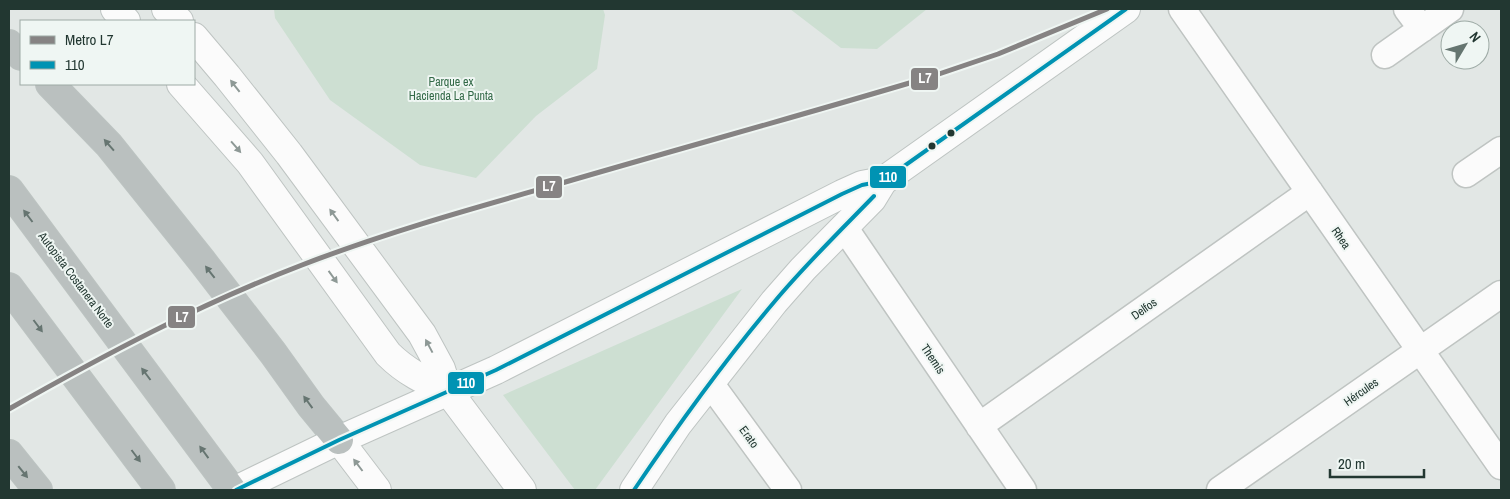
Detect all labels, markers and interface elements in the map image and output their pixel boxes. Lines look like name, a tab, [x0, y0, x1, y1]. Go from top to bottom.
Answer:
legend	[20, 20, 195, 85]
north arrow	[1440, 20, 1490, 70]
text: N	[1466, 28, 1485, 46]
text: Metro L7	[65, 29, 114, 50]
text: 110	[65, 54, 85, 75]
line badge: L7	[910, 67, 939, 91]
text: L7	[918, 69, 932, 87]
park label: Parque ex Hacienda La Punta	[409, 74, 494, 104]
one-way arrow	[230, 79, 241, 92]
unlabelled marker	[946, 128, 956, 138]
one-way arrow	[103, 139, 114, 152]
one-way arrow	[231, 140, 242, 153]
unlabelled marker	[927, 141, 937, 151]
line badge: 110	[869, 165, 907, 189]
text: 110	[879, 168, 897, 186]
line badge: L7	[535, 175, 563, 199]
text: L7	[542, 177, 556, 195]
one-way arrow	[329, 208, 339, 222]
one-way arrow	[23, 210, 34, 223]
street label: Rhea	[1328, 224, 1355, 253]
street label: Autopista Costanera Norte	[34, 228, 117, 331]
one-way arrow	[205, 266, 216, 279]
one-way arrow	[328, 270, 338, 284]
street label: Delfos	[1128, 294, 1160, 324]
line badge: L7	[167, 305, 196, 329]
text: L7	[175, 308, 189, 326]
one-way arrow	[33, 319, 43, 333]
one-way arrow	[425, 339, 433, 354]
street label: Themis	[917, 341, 949, 377]
one-way arrow	[141, 368, 152, 381]
line badge: 110	[447, 371, 485, 395]
text: 110	[457, 374, 475, 392]
street label: Hércules	[1341, 374, 1382, 410]
one-way arrow	[303, 395, 313, 409]
street label: Erato	[736, 423, 762, 451]
one-way arrow	[199, 445, 209, 459]
scale bar	[1330, 446, 1424, 478]
one-way arrow	[131, 449, 141, 463]
text: 20 m	[1338, 453, 1365, 474]
one-way arrow	[353, 458, 363, 472]
one-way arrow	[18, 465, 29, 478]

